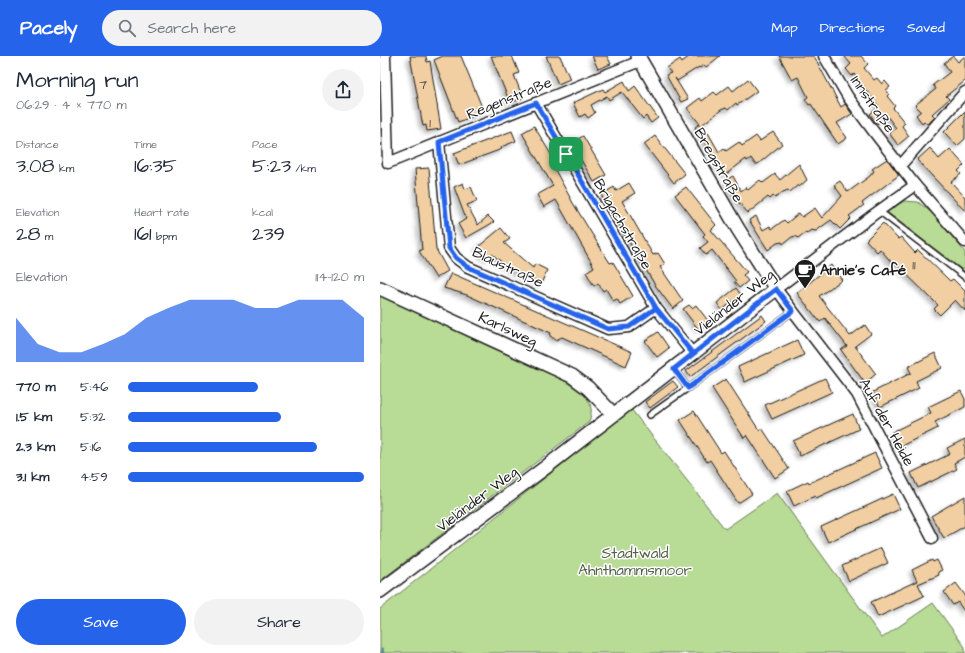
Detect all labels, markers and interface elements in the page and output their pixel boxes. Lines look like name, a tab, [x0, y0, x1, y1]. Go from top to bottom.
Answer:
search box	[102, 10, 382, 46]
text: Pacely	[20, 15, 78, 42]
icon: search	[116, 17, 138, 39]
text: Search here	[148, 18, 236, 39]
text: Map	[771, 18, 798, 38]
text: Directions	[820, 18, 885, 38]
text: Saved	[907, 18, 945, 38]
text: Morning run	[16, 65, 139, 96]
button: share	[322, 69, 364, 111]
street label: Innstraße	[845, 71, 900, 137]
street label: Regenstraße	[463, 72, 555, 126]
house number: 7	[419, 76, 427, 94]
text: 06:29 · 4 × 770 m	[16, 96, 127, 114]
house number: 1	[429, 114, 431, 132]
street label: Bregstraße	[688, 124, 748, 207]
text: Distance	[16, 137, 59, 152]
text: Time	[134, 137, 157, 152]
text: Pace	[252, 137, 278, 152]
pin	[549, 137, 583, 171]
icon: arrive	[555, 143, 577, 165]
text: 3.08	[16, 152, 55, 180]
text: 16:35	[134, 152, 177, 180]
text: 5:23	[252, 152, 291, 180]
text: km	[55, 161, 74, 176]
text: /km	[291, 161, 316, 176]
street label: Brigachstraße	[587, 175, 657, 274]
text: Elevation	[16, 205, 59, 220]
text: Heart rate	[134, 205, 189, 220]
text: kcal	[252, 205, 273, 220]
text: 28	[16, 220, 40, 248]
text: 161	[134, 220, 152, 248]
text: 239	[252, 220, 285, 248]
text: m	[40, 229, 53, 244]
text: bpm	[152, 229, 177, 244]
street label: Blaustraße	[469, 242, 547, 293]
house number: 11	[912, 256, 916, 274]
cafe icon: Annie's Café	[792, 257, 818, 290]
place label: Annie's Café	[820, 260, 906, 281]
street label: Vieländer Weg	[689, 264, 780, 341]
text: Elevation	[16, 268, 67, 286]
text: 114–120 m	[315, 268, 364, 286]
street label: Karlsweg	[474, 307, 541, 353]
street label: Auf der Heide	[854, 375, 919, 470]
text: 770 m	[16, 378, 56, 396]
text: 5:46	[80, 378, 108, 396]
text: 1.5 km	[16, 408, 52, 426]
text: 5:32	[80, 408, 105, 426]
text: 2.3 km	[16, 438, 55, 456]
text: 5:16	[80, 438, 101, 456]
street label: Vieländer Weg	[432, 462, 523, 538]
text: 3.1 km	[16, 468, 49, 486]
text: 4:59	[80, 468, 108, 486]
park label: Stadtwald Ahnthammsmoor	[578, 543, 692, 581]
button: Save	[16, 599, 186, 645]
button: Share	[194, 599, 364, 645]

